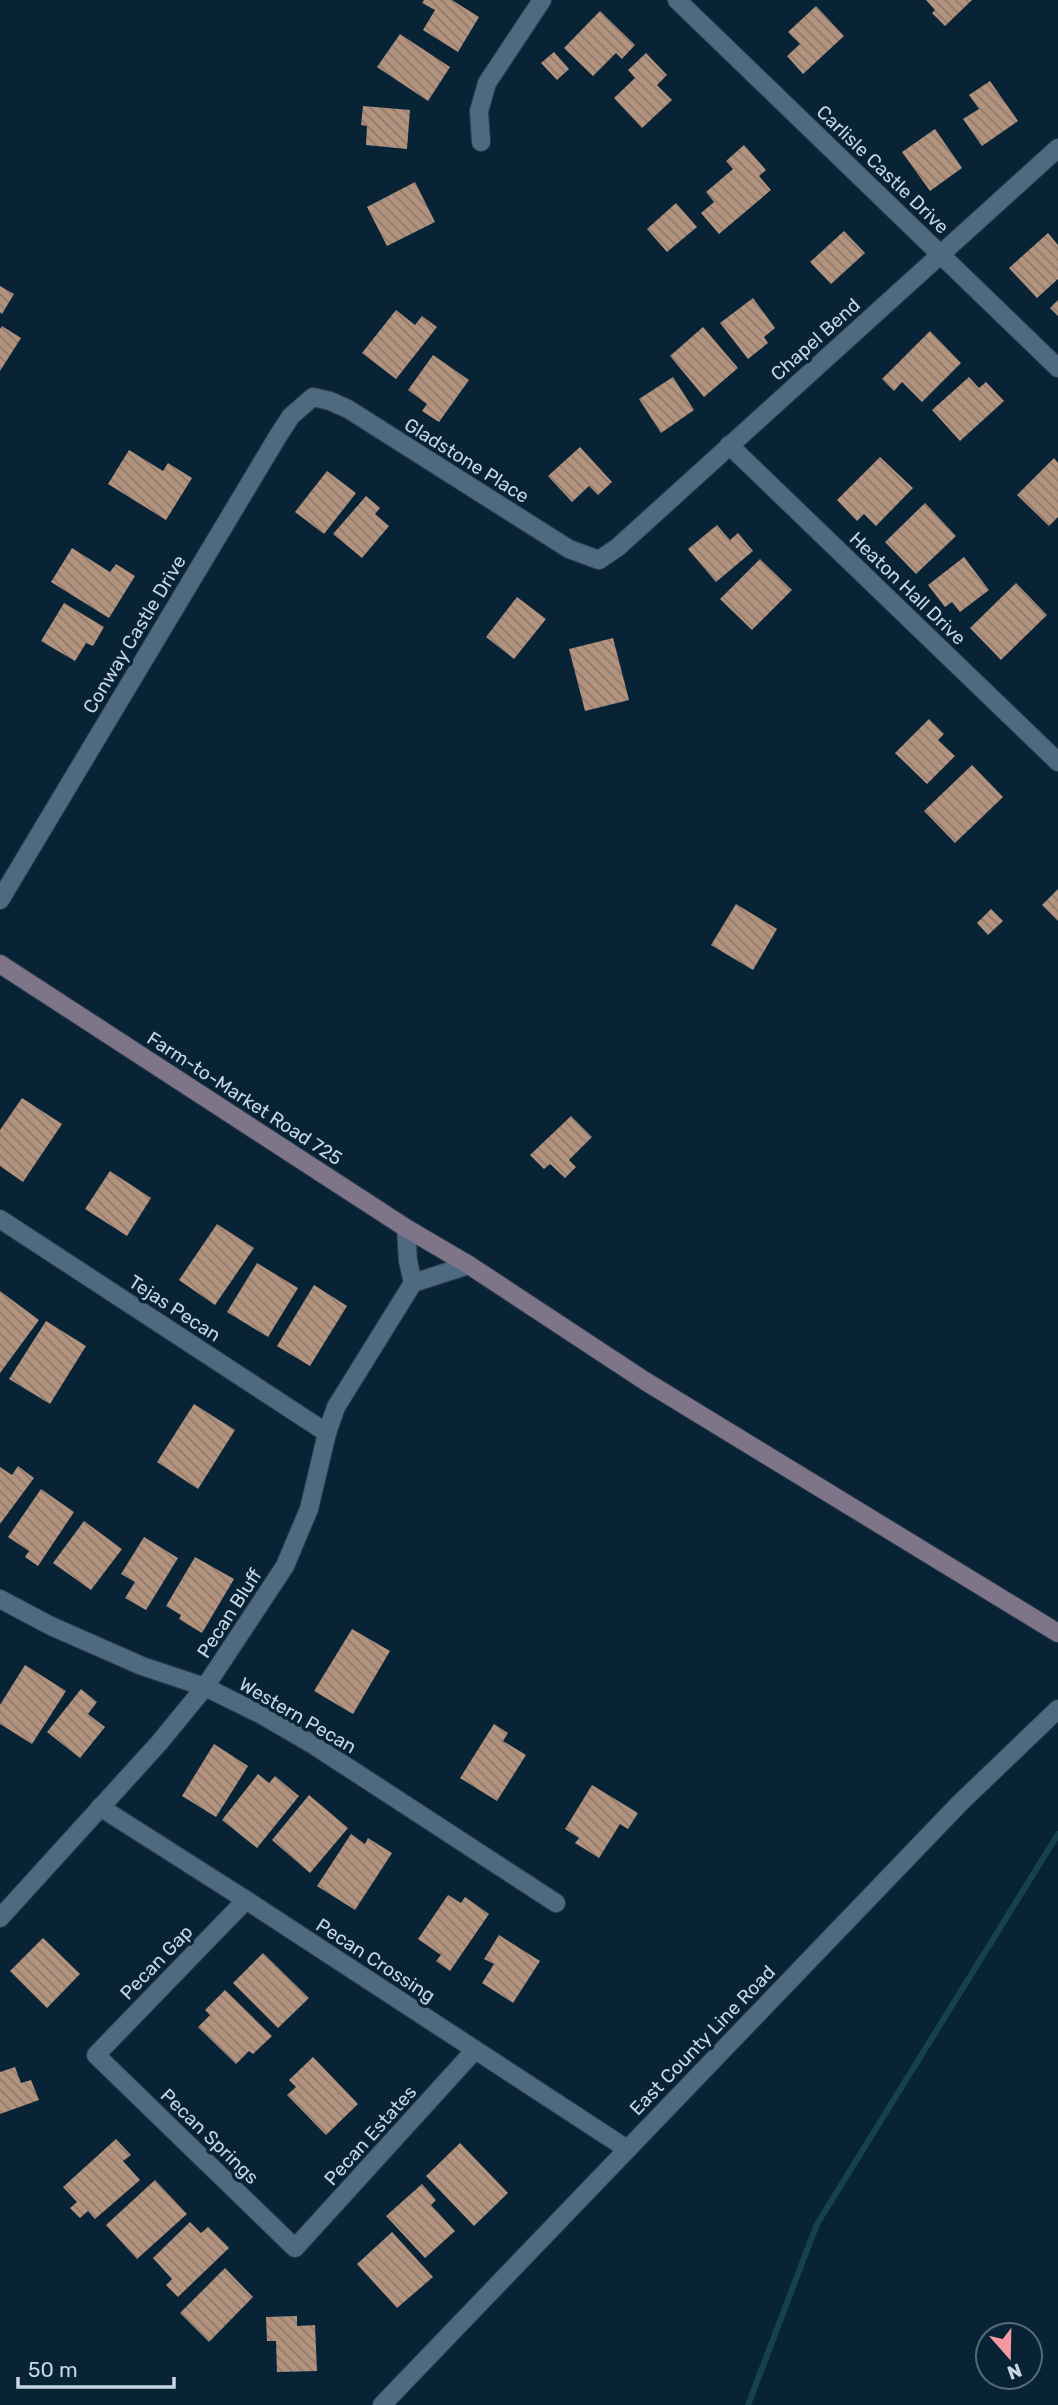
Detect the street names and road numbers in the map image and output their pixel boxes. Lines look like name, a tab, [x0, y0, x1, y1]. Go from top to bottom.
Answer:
street label: Carlisle Castle Drive	[812, 100, 954, 238]
street label: Chapel Bend	[766, 293, 865, 385]
street label: Gladstone Place	[400, 413, 533, 508]
street label: Heaton Hall Drive	[845, 527, 971, 650]
street label: Conway Castle Drive	[78, 551, 191, 718]
street label: Farm-to-Market Road 725	[143, 1027, 347, 1170]
street label: Tejas Pecan	[125, 1270, 225, 1347]
street label: Pecan Bluff	[192, 1564, 267, 1662]
street label: Western Pecan	[235, 1673, 361, 1758]
street label: Pecan Crossing	[312, 1913, 440, 2007]
street label: Pecan Gap	[115, 1920, 197, 2004]
street label: East County Line Road	[625, 1961, 780, 2120]
street label: Pecan Estates	[319, 2081, 421, 2190]
street label: Pecan Springs	[156, 2084, 263, 2189]

